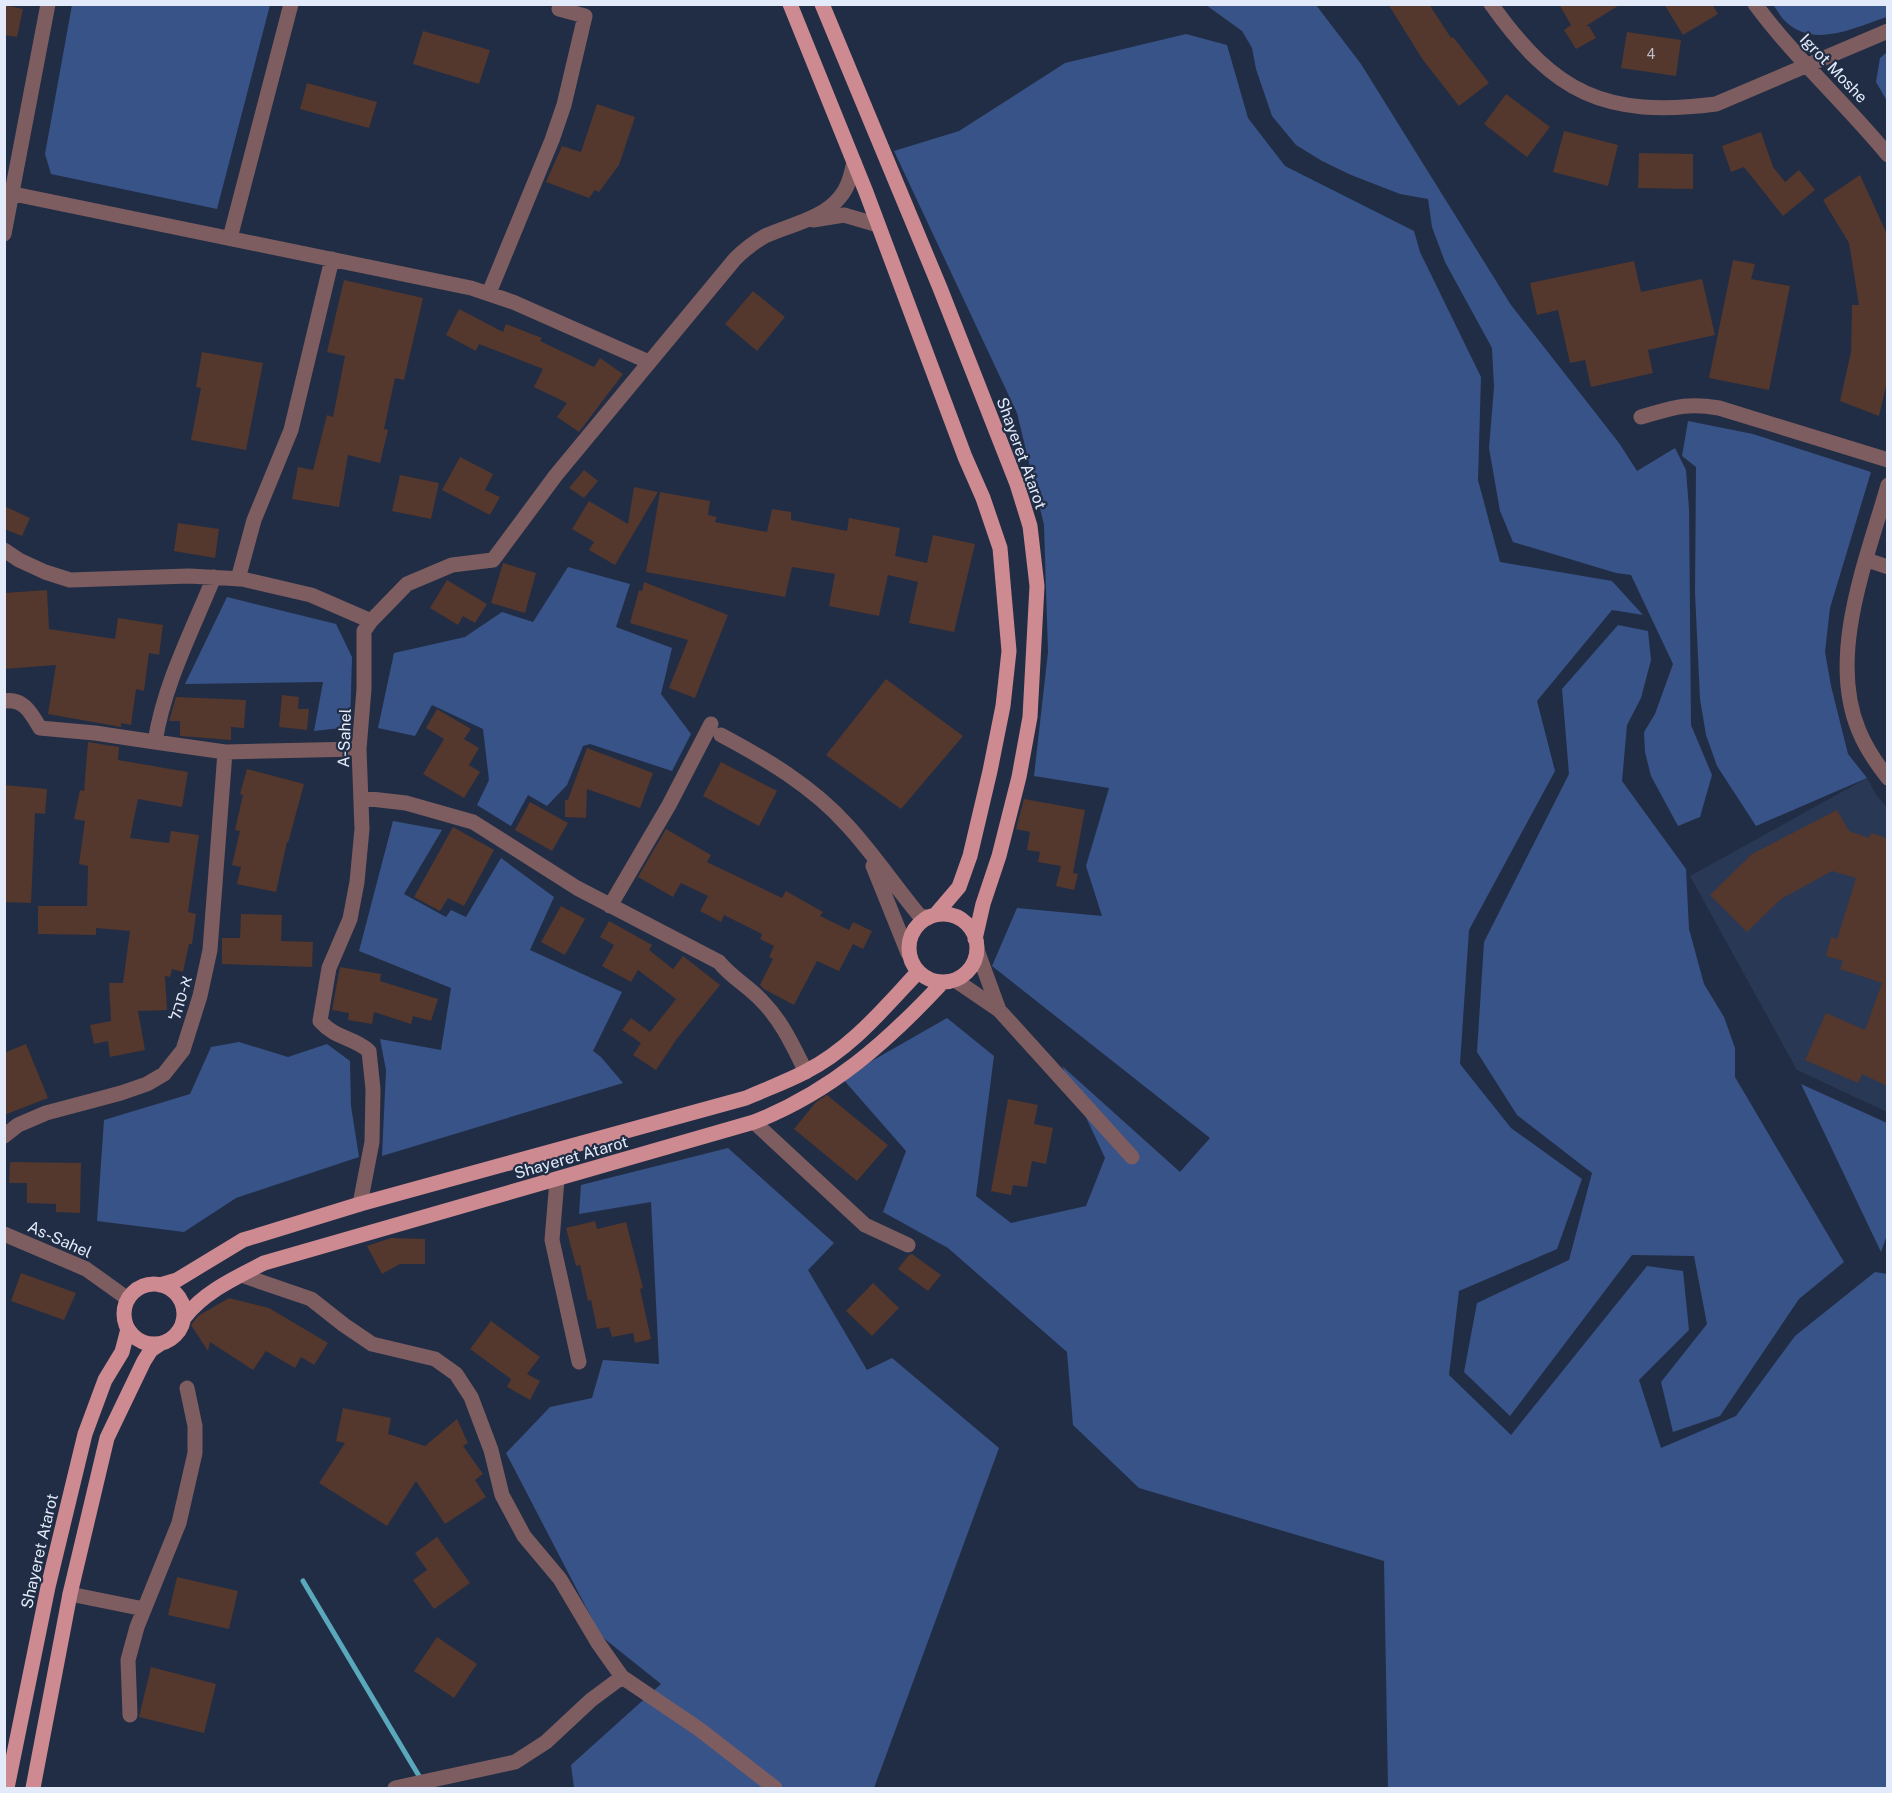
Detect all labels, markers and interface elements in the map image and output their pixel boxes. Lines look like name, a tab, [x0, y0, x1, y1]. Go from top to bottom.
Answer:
street label: Igrot Moshe	[1796, 30, 1871, 107]
house number: 4	[1647, 46, 1656, 62]
street label: Shayeret Atarot	[993, 395, 1051, 512]
street label: A-Sahel	[334, 708, 355, 768]
street label: א-סהל	[165, 974, 196, 1022]
street label: Shayeret Atarot	[512, 1132, 630, 1183]
street label: As-Sahel	[25, 1217, 95, 1262]
street label: Shayeret Atarot	[17, 1492, 62, 1610]

